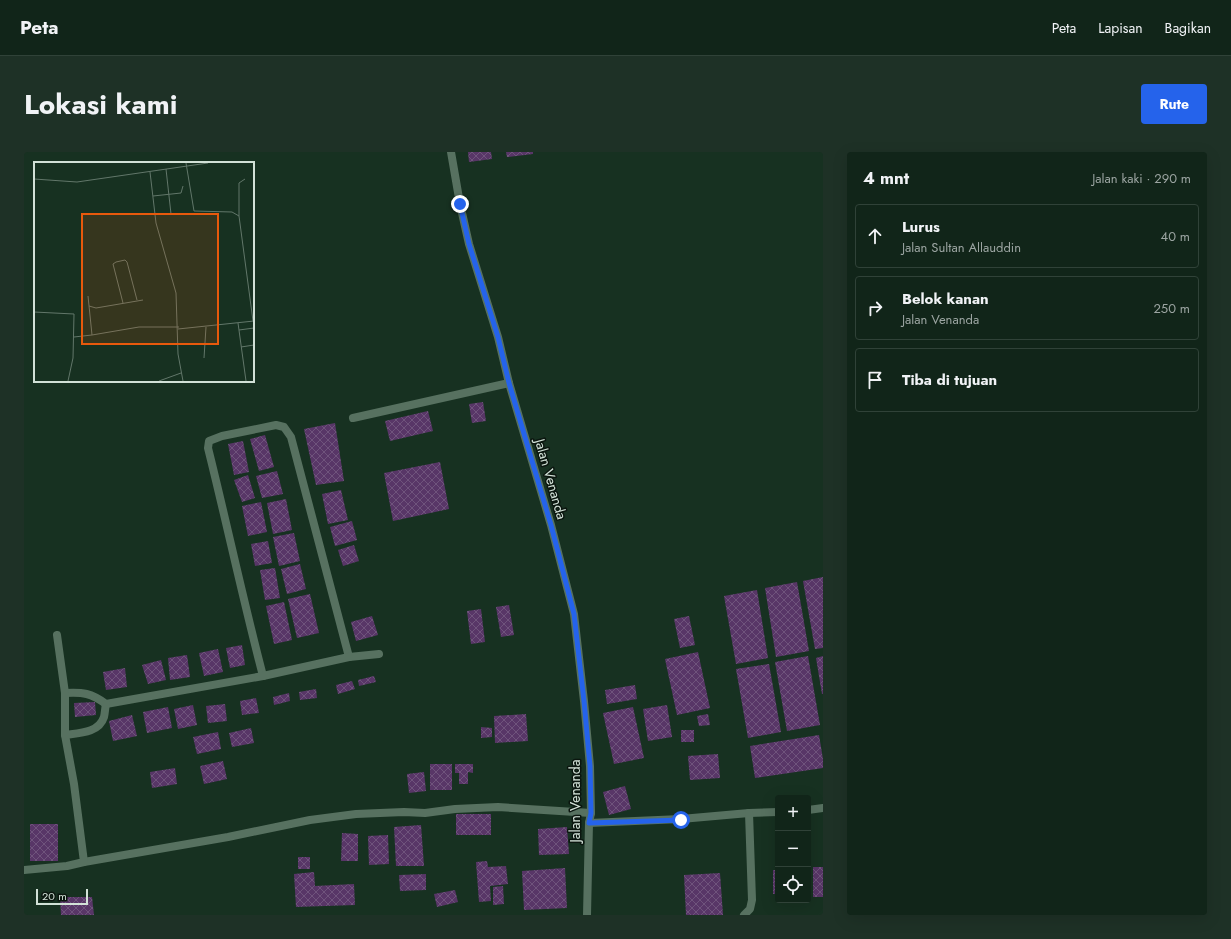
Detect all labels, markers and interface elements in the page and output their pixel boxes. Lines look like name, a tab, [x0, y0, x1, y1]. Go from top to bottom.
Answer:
text: Peta	[20, 14, 58, 41]
text: Peta	[1052, 18, 1076, 38]
text: Lapisan	[1098, 18, 1143, 38]
text: Bagikan	[1165, 18, 1211, 38]
text: Lokasi kami	[24, 84, 177, 125]
button: Rute	[1141, 84, 1207, 124]
inset map	[34, 162, 254, 382]
text: 4 mnt	[863, 166, 909, 190]
text: Jalan kaki · 290 m	[1092, 169, 1191, 188]
route end	[451, 195, 469, 213]
text: Lurus	[902, 216, 940, 238]
icon: ahead	[864, 225, 886, 247]
text: 40 m	[1161, 227, 1190, 246]
text: Jalan Sultan Allauddin	[902, 238, 1021, 257]
text: Belok kanan	[902, 288, 989, 310]
icon: right	[864, 297, 886, 319]
text: 250 m	[1153, 299, 1190, 318]
text: Jalan Venanda	[902, 310, 979, 329]
icon: arrive	[864, 369, 886, 391]
text: Tiba di tujuan	[902, 369, 997, 391]
street label: Jalan Venanda	[529, 434, 572, 522]
street label: Jalan Venanda	[565, 759, 585, 845]
map controls	[775, 795, 811, 903]
button: +	[775, 795, 811, 831]
route start	[672, 811, 690, 829]
button: −	[775, 831, 811, 867]
button: locate	[775, 867, 811, 903]
scale bar	[36, 887, 88, 906]
text: 20 m	[42, 888, 67, 904]

